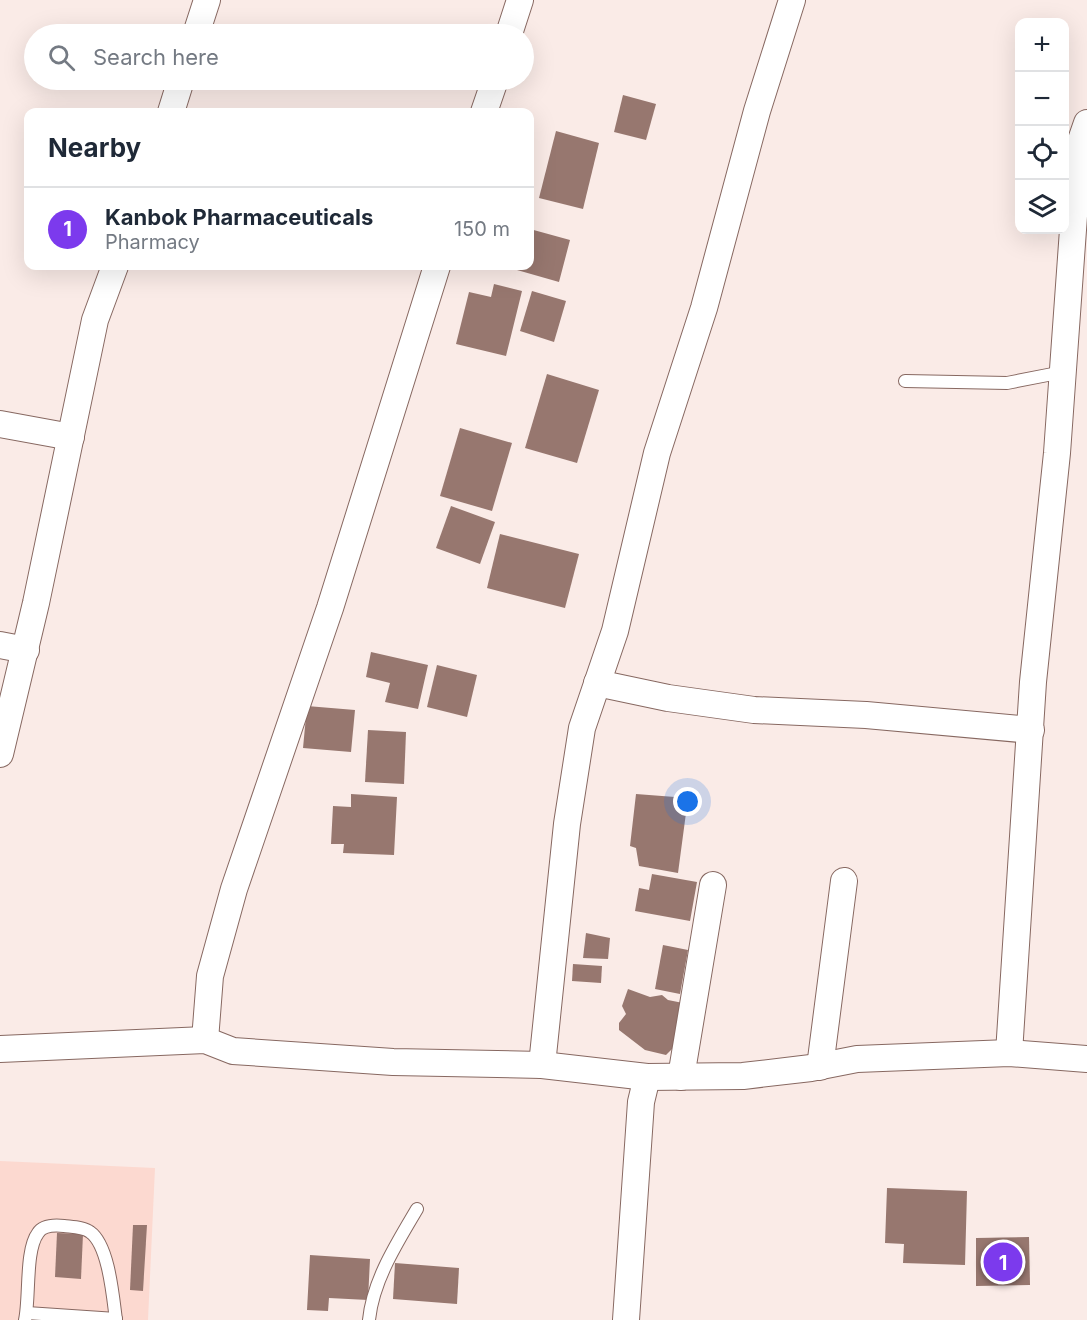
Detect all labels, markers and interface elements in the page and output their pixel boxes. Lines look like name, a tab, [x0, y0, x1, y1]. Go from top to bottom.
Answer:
map controls	[1015, 18, 1069, 234]
button: +	[1015, 18, 1069, 72]
search box	[24, 24, 534, 90]
icon: search	[45, 41, 78, 74]
text: Search here	[93, 44, 219, 70]
button: −	[1015, 72, 1069, 126]
button: locate	[1015, 126, 1069, 180]
text: Nearby	[48, 132, 141, 163]
button: layers	[1015, 180, 1069, 234]
text: Kanbok Pharmaceuticals	[105, 204, 373, 230]
text: 1	[63, 217, 72, 241]
text: 150 m	[454, 217, 510, 241]
text: Pharmacy	[105, 230, 200, 254]
your location	[673, 787, 702, 816]
pin: 1	[984, 1240, 1022, 1284]

